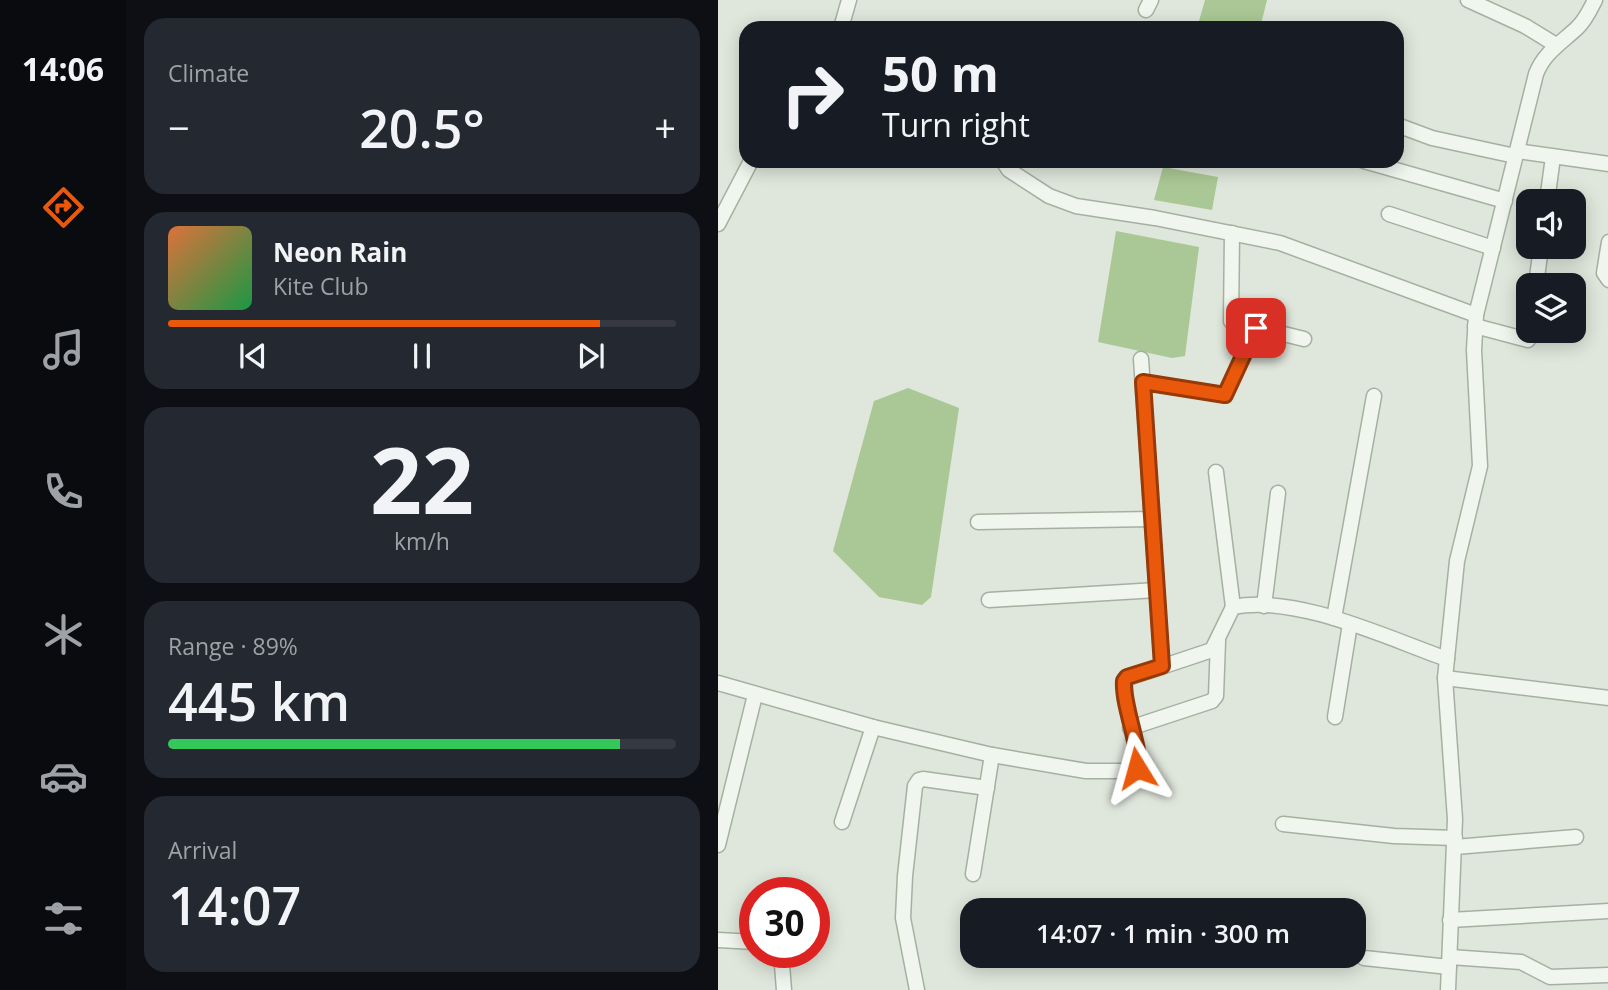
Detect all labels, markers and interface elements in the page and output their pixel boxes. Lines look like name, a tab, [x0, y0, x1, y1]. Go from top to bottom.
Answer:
text: 50 m	[882, 40, 999, 106]
text: 14:06	[22, 47, 104, 90]
icon: right	[767, 49, 858, 140]
text: Climate	[168, 57, 249, 89]
text: 20.5°	[359, 92, 485, 163]
text: −	[168, 101, 190, 153]
text: +	[654, 101, 676, 153]
text: Turn right	[882, 103, 1030, 146]
icon: directions	[39, 183, 88, 232]
map controls	[1516, 189, 1586, 343]
button: sound	[1516, 189, 1586, 259]
text: Neon Rain	[273, 234, 407, 270]
text: Kite Club	[273, 270, 368, 302]
button: layers	[1516, 273, 1586, 343]
pin	[1226, 298, 1286, 358]
icon: arrive	[1237, 309, 1275, 347]
icon: music	[39, 325, 88, 374]
icon: previous	[234, 337, 272, 375]
icon: pause	[403, 337, 441, 375]
icon: next	[572, 337, 610, 375]
text: 22	[370, 417, 474, 541]
icon: phone	[39, 467, 88, 516]
text: km/h	[394, 525, 450, 557]
icon: climate	[39, 610, 88, 659]
text: Range · 89%	[168, 630, 298, 662]
text: 445 km	[168, 665, 350, 736]
position arrow	[1100, 731, 1174, 805]
icon: car	[39, 752, 88, 801]
text: Arrival	[168, 834, 237, 866]
text: 14:07	[168, 869, 301, 940]
speed limit sign: 30	[739, 877, 830, 968]
icon: filters	[39, 894, 88, 943]
text: 14:07 · 1 min · 300 m	[1036, 915, 1290, 951]

